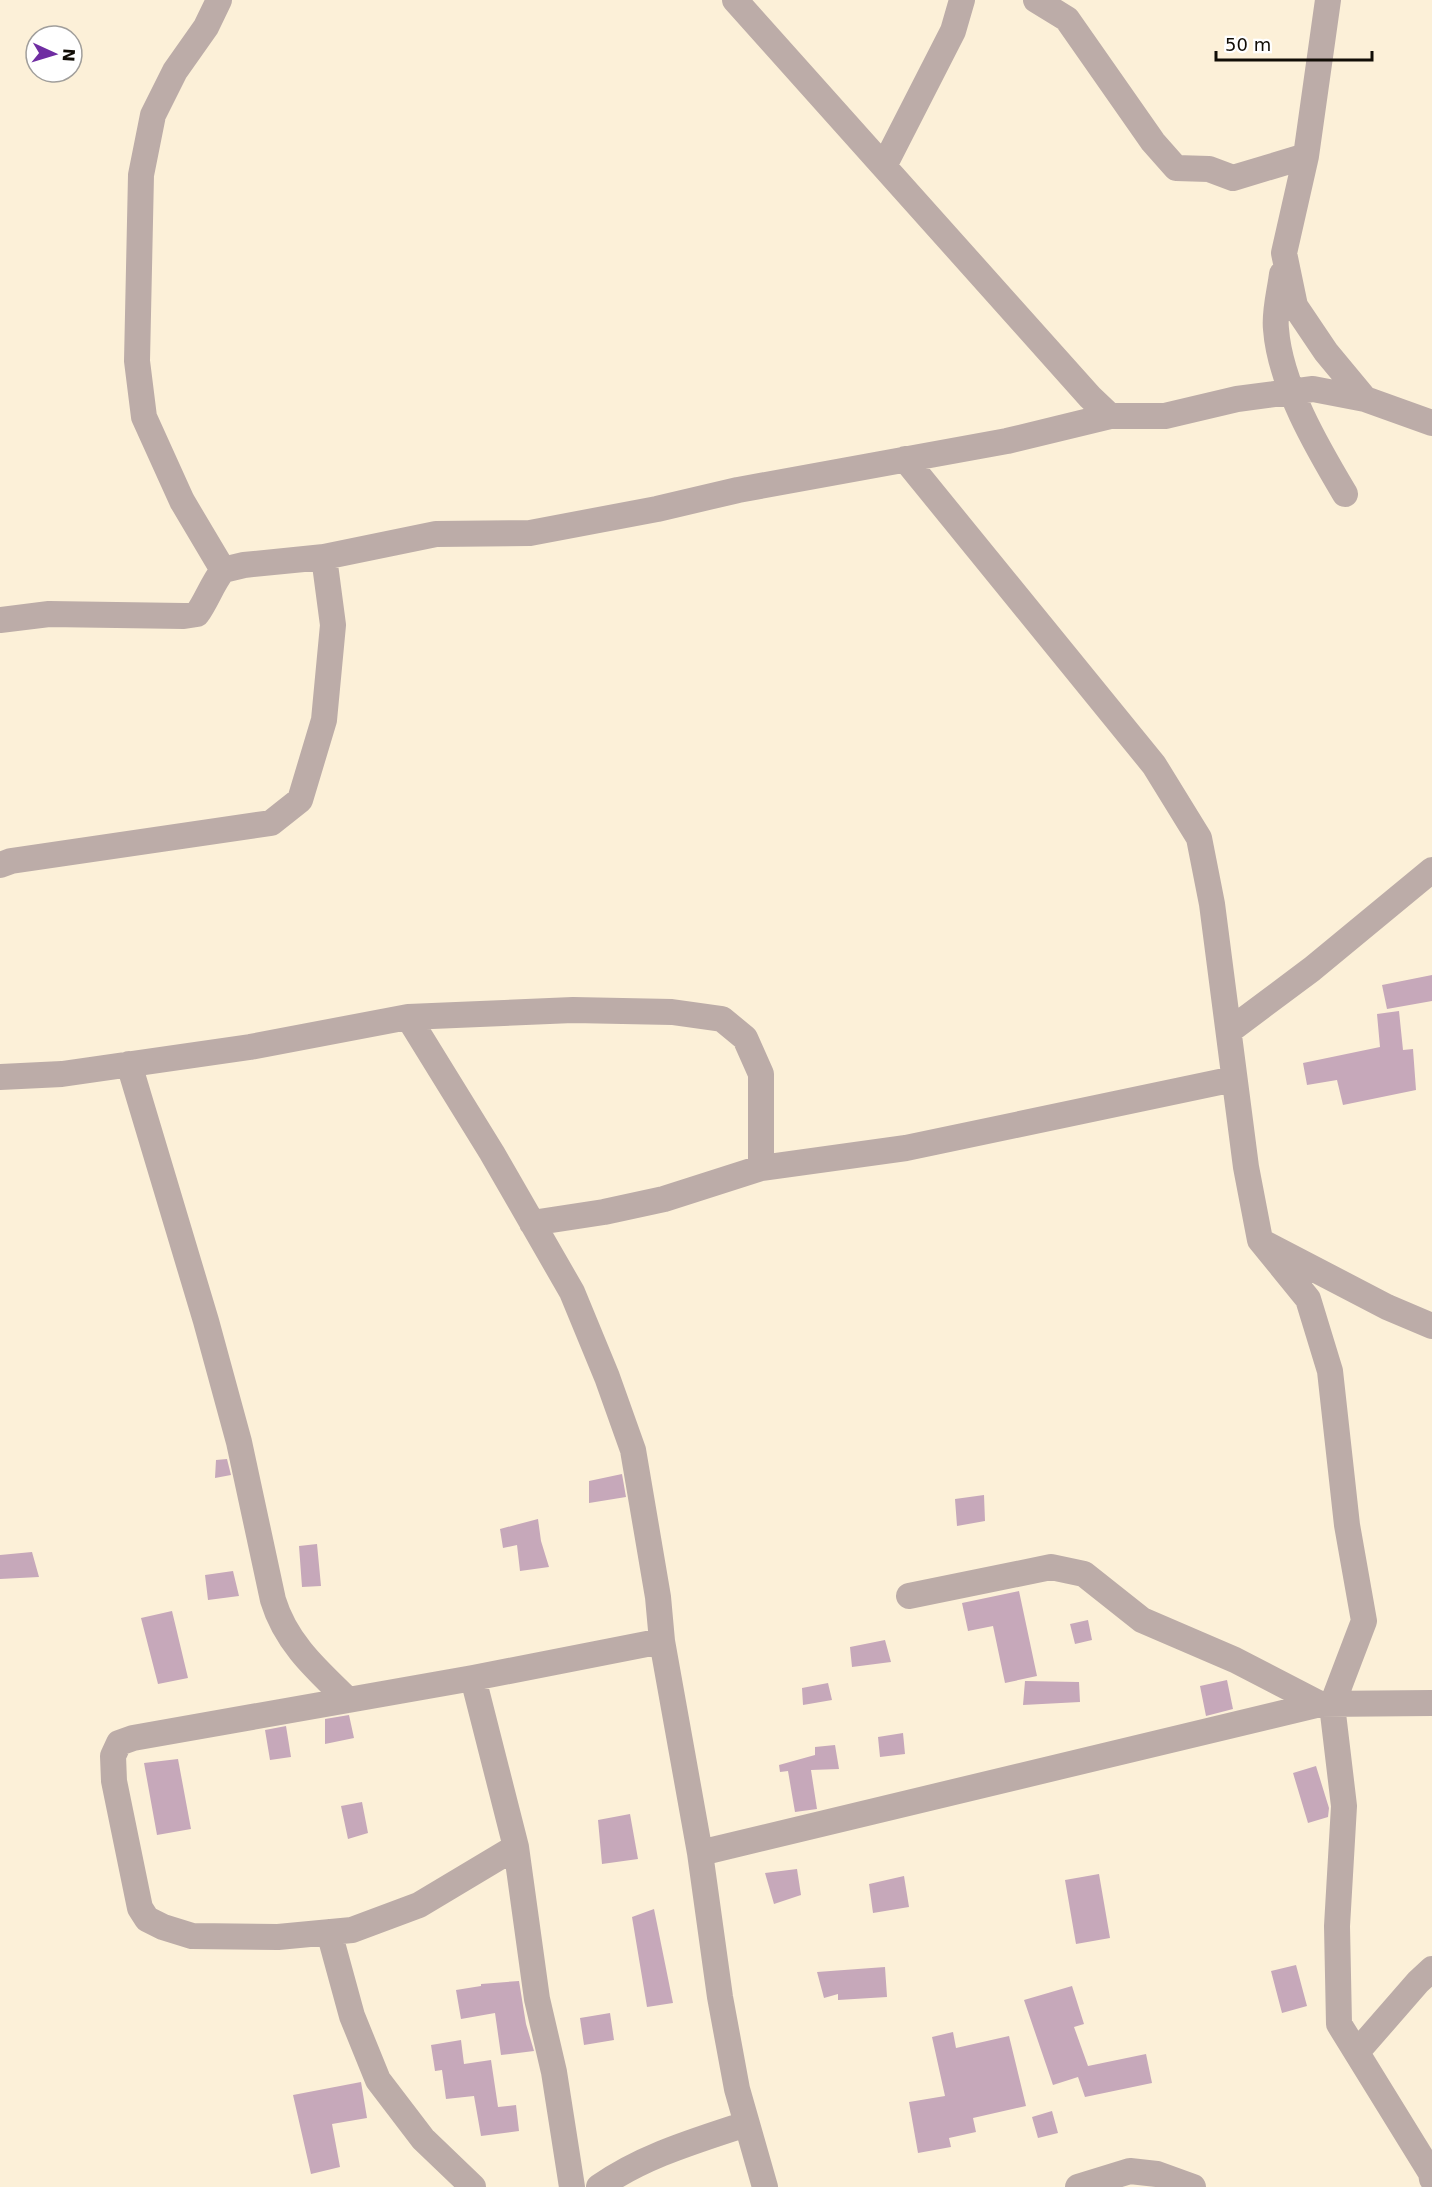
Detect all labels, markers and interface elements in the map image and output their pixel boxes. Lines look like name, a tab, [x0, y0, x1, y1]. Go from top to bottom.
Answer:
north arrow	[24, 24, 84, 84]
scale bar	[1216, 24, 1372, 62]
text: 50 m	[1225, 34, 1271, 55]
text: N	[59, 48, 78, 62]

